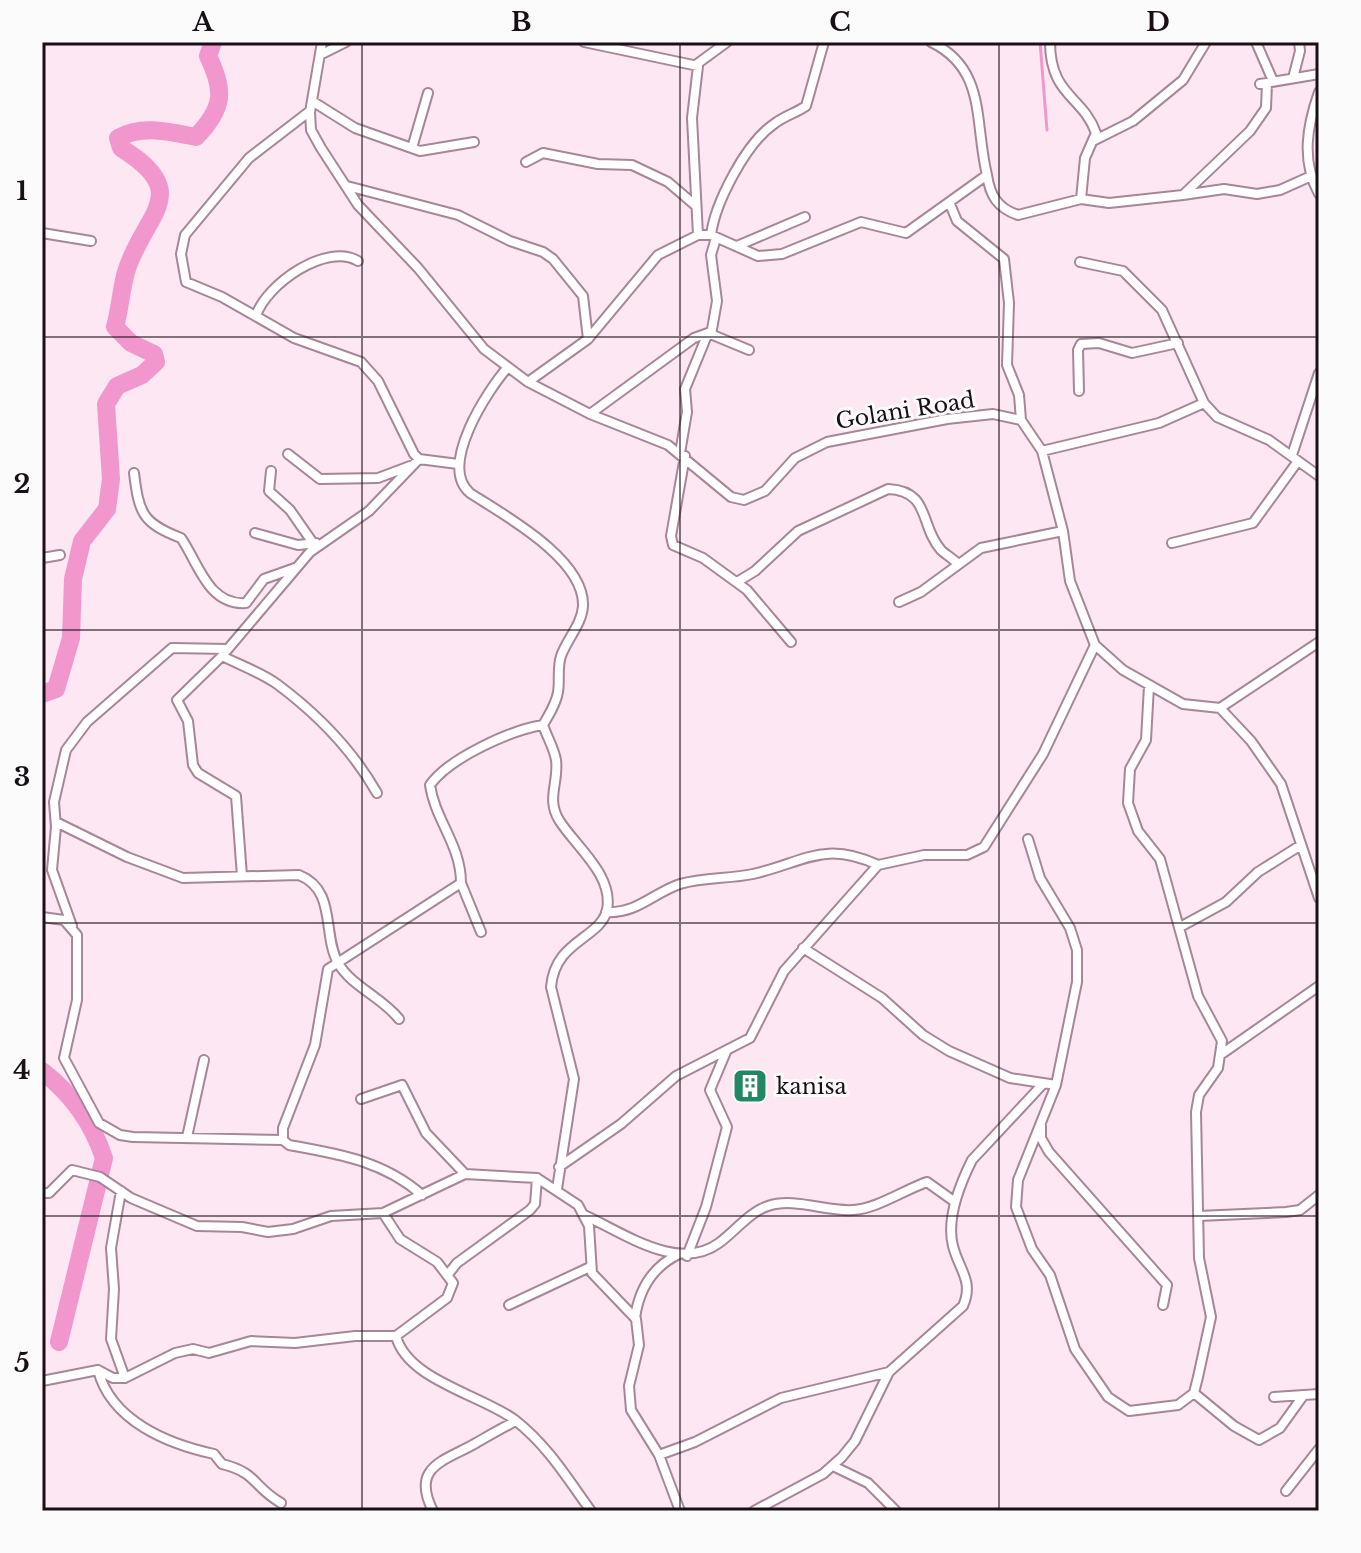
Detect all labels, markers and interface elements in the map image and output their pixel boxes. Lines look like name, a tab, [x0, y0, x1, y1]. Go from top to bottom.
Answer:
text: A	[191, 6, 214, 38]
text: B	[511, 6, 531, 38]
text: C	[829, 6, 851, 38]
text: D	[1146, 6, 1170, 38]
text: 1	[16, 175, 28, 207]
street label: Golani Road	[834, 386, 977, 435]
text: 2	[14, 468, 30, 500]
text: 3	[14, 761, 30, 793]
text: 4	[13, 1054, 31, 1086]
building icon: kanisa	[731, 1067, 769, 1105]
place label: kanisa	[776, 1073, 847, 1100]
text: 5	[14, 1347, 30, 1379]

